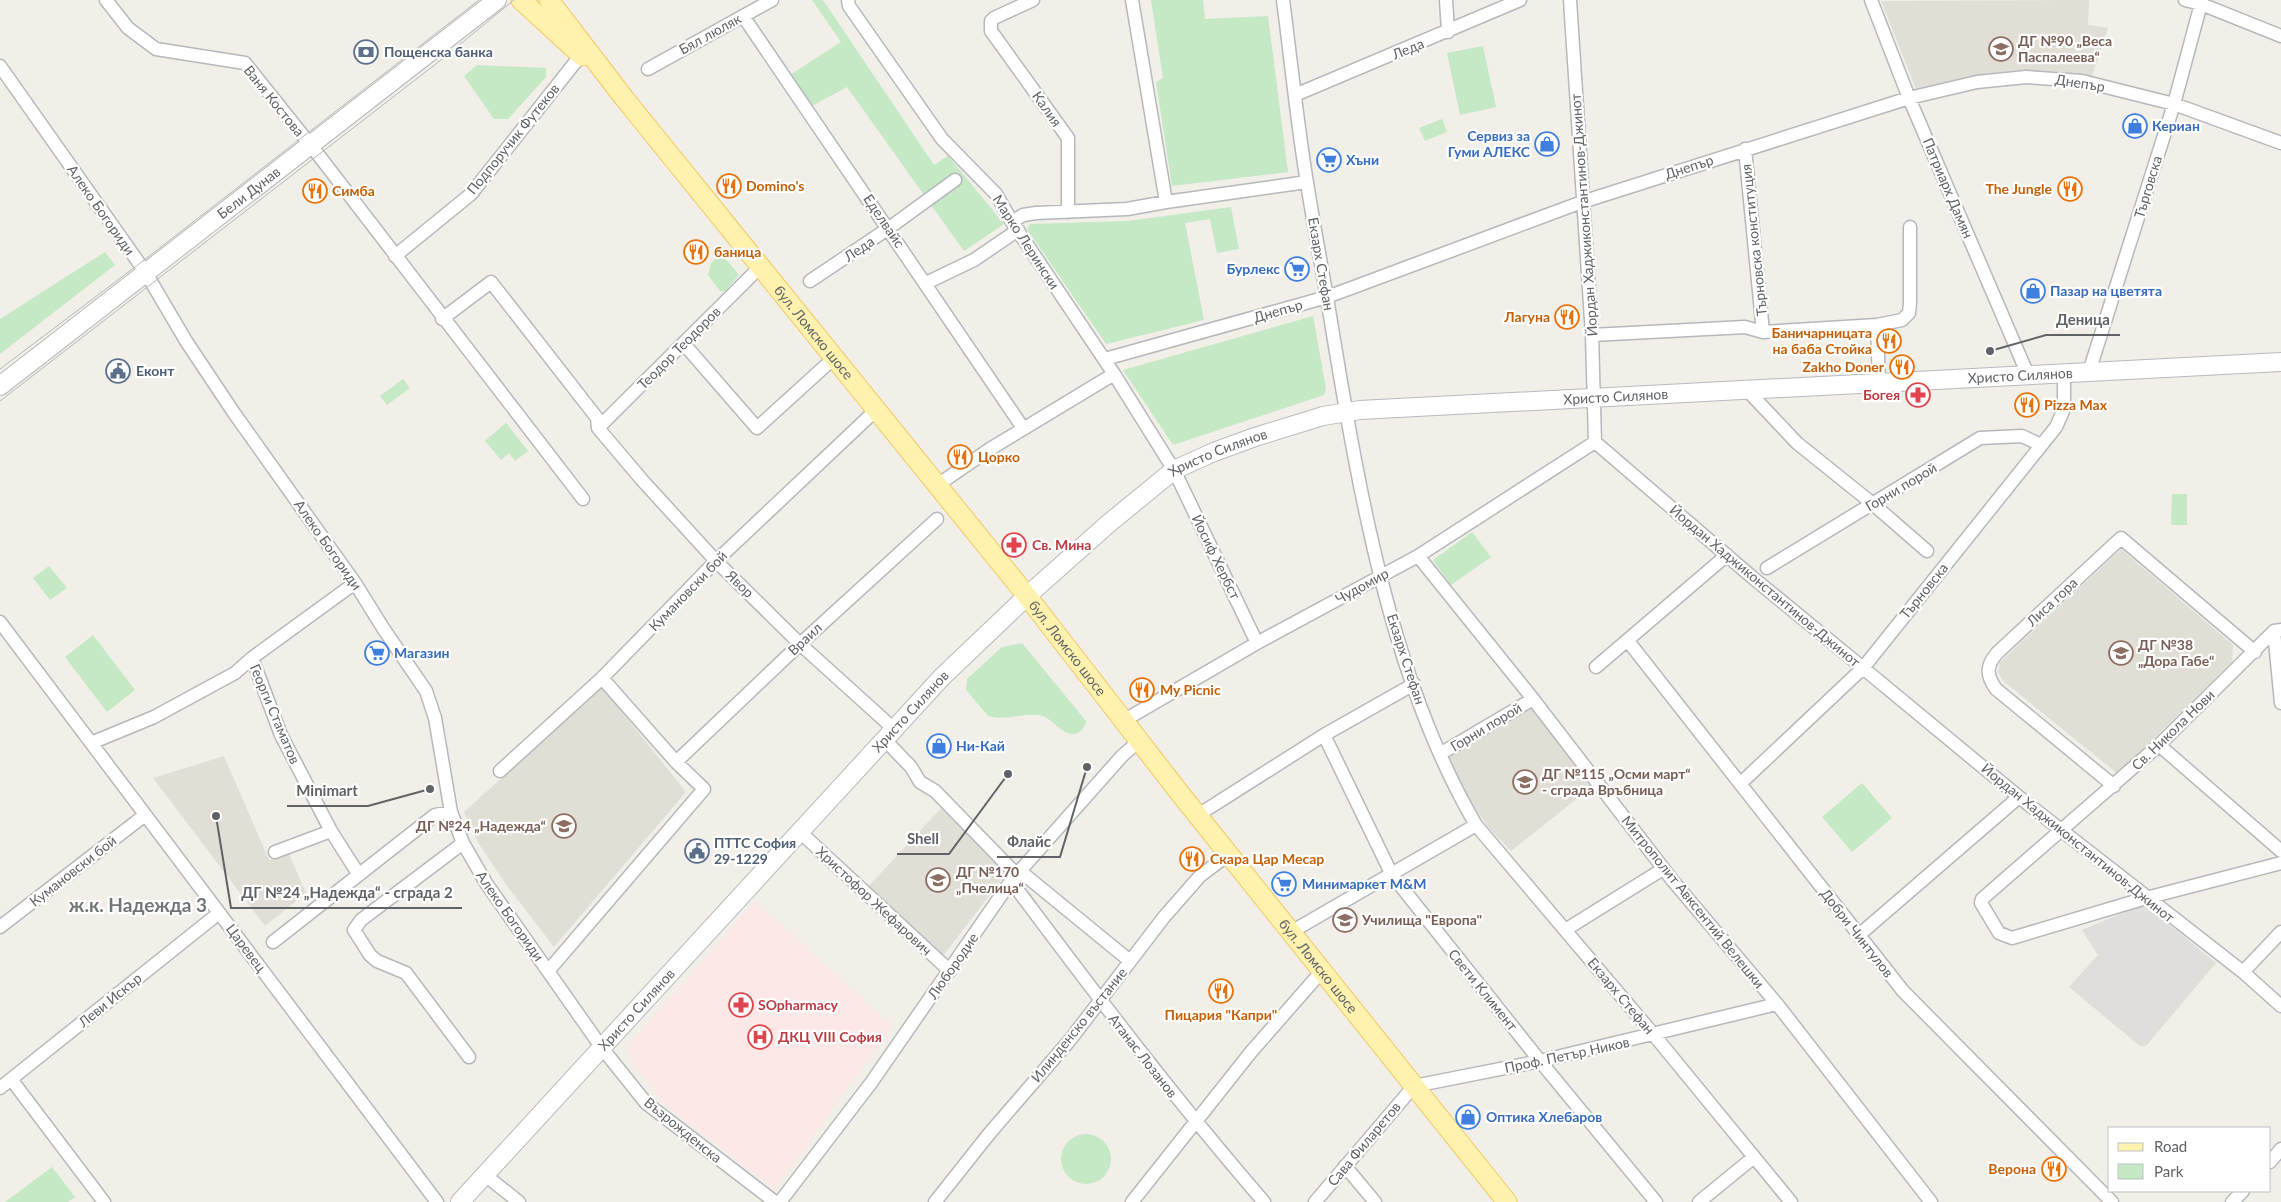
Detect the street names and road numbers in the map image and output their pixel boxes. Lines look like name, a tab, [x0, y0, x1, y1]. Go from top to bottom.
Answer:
street label: Бял люляк	[676, 9, 744, 58]
street label: Леда	[1388, 34, 1426, 63]
street label: Ваня Костова	[241, 62, 308, 140]
street label: Днепър	[2054, 70, 2106, 95]
street label: Подпоручик Футеков	[463, 80, 562, 197]
street label: Калия	[1029, 88, 1066, 130]
street label: Йордан Хаджиконстантинов-Джинот	[1567, 93, 1600, 337]
street label: Патриарх Дамян	[1920, 135, 1977, 241]
street label: Днепър	[1662, 151, 1715, 182]
street label: Търговска	[2130, 154, 2165, 220]
street label: Алеко Богориди	[64, 161, 139, 258]
street label: Бели Дунав	[214, 163, 283, 222]
street label: Търновска конституция	[1737, 163, 1770, 317]
street label: Еделвайс	[860, 191, 909, 251]
street label: Марко Лерински	[990, 191, 1063, 292]
street label: Екзарх Стефан	[1305, 216, 1338, 312]
street label: Леда	[840, 232, 877, 265]
street label: бул. Ломско шосе	[771, 282, 857, 383]
street label: Днепър	[1251, 295, 1304, 326]
street label: Теодор Теодоров	[634, 303, 724, 393]
street label: Христо Силянов	[1967, 364, 2073, 386]
street label: Христо Силянов	[1563, 385, 1669, 407]
street label: Христо Силянов	[1164, 425, 1269, 480]
street label: Горни порой	[1862, 459, 1939, 514]
street label: Алеко Богориди	[291, 496, 366, 593]
street label: Йордан Хаджиконстантинов-Джинот	[1667, 501, 1864, 670]
street label: Йосиф Хербст	[1189, 512, 1244, 602]
street label: Кумановски бой	[645, 547, 730, 634]
street label: Търновска	[1896, 559, 1951, 622]
street label: Чудомир	[1332, 564, 1391, 607]
street label: Явор	[722, 566, 758, 601]
street label: Лиса гора	[2022, 574, 2081, 630]
street label: бул. Ломско шосе	[1026, 597, 1110, 699]
street label: Екзарх Стефан	[1384, 611, 1429, 706]
street label: Враил	[784, 619, 825, 658]
street label: Георги Стаматов	[247, 661, 304, 766]
street label: Христо Силянов	[868, 666, 952, 756]
street label: Св. Никола Нови	[2128, 686, 2218, 773]
street label: Горни порой	[1447, 699, 1524, 754]
street label: Йордан Хаджиконстантинов-Джинот	[1978, 759, 2178, 926]
street label: Митрополит Авксентий Велешки	[1618, 812, 1768, 991]
street label: Кумановски бой	[26, 832, 119, 910]
street label: Христофор Жефарович	[813, 843, 936, 959]
street label: Алеко Богориди	[473, 867, 548, 964]
street label: Добри Чинтулов	[1817, 885, 1897, 981]
street label: бул. Ломско шосе	[1276, 915, 1361, 1016]
street label: Царевец	[223, 920, 270, 976]
street label: Любородие	[923, 929, 982, 1003]
street label: Свети Климент	[1445, 945, 1522, 1034]
street label: Екзарх Стефан	[1585, 954, 1658, 1037]
street label: Илинденско въстание	[1027, 964, 1130, 1085]
street label: Христо Силянов	[594, 965, 678, 1054]
street label: Леви Искър	[74, 969, 145, 1031]
street label: Атанас Лозанов	[1105, 1010, 1181, 1101]
street label: Проф. Петър Ников	[1503, 1033, 1631, 1076]
street label: Възрожденска	[641, 1093, 725, 1166]
street label: Сава Филаретов	[1323, 1098, 1404, 1189]

